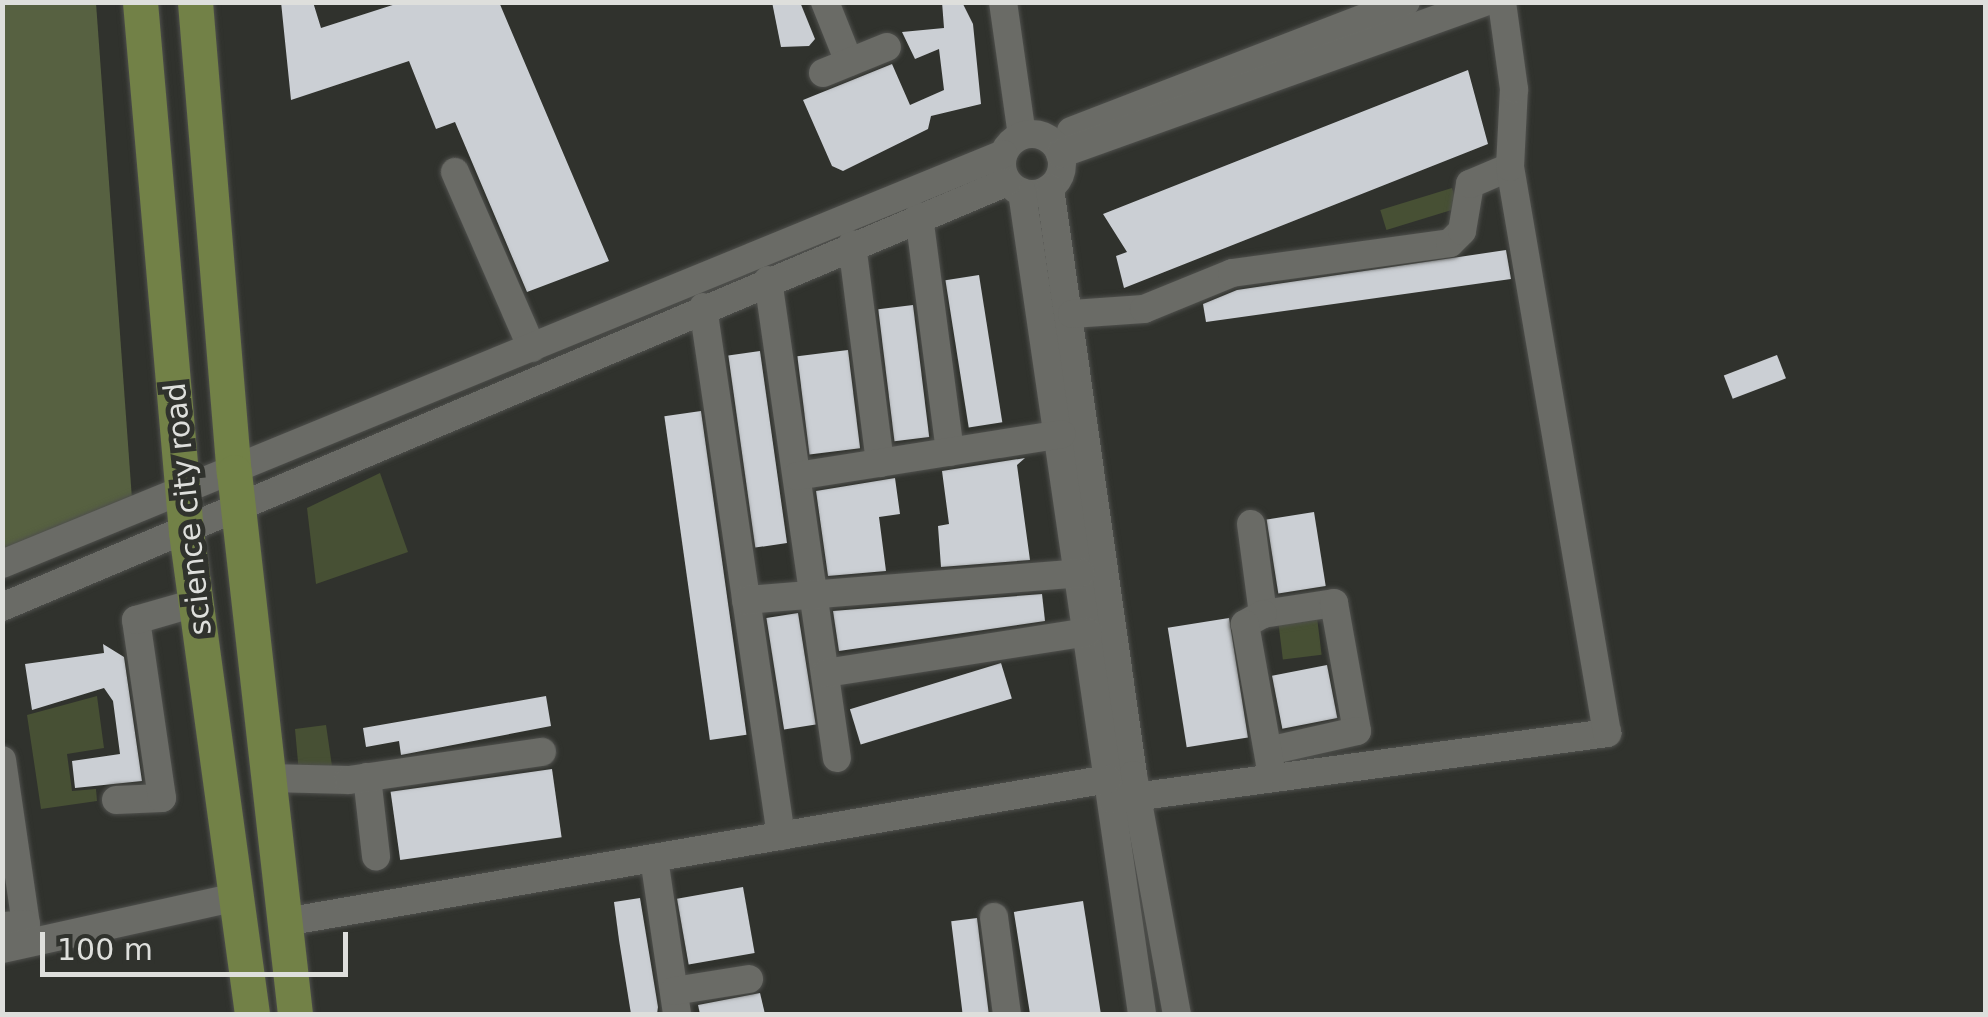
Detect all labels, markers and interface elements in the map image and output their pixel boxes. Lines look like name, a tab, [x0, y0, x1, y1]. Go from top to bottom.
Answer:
street label: science city road	[157, 381, 219, 637]
scale bar	[45, 912, 352, 974]
text: 100 m	[57, 932, 153, 967]

